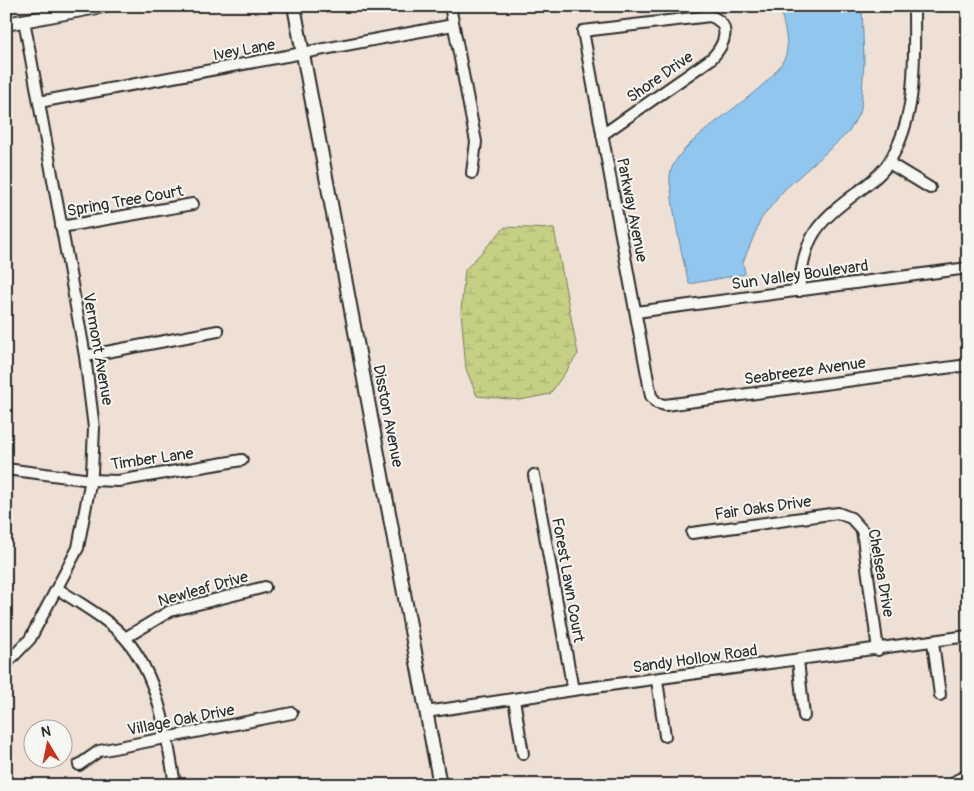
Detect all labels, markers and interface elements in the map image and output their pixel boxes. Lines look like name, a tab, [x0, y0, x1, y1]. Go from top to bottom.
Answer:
street label: Ivey Lane	[211, 35, 277, 65]
street label: Shore Drive	[623, 47, 697, 107]
street label: Parkway Avenue	[612, 156, 652, 264]
street label: Spring Tree Court	[65, 181, 185, 221]
street label: Sun Valley Boulevard	[730, 255, 870, 295]
street label: Vermont Avenue	[78, 291, 118, 407]
street label: Seabreeze Avenue	[743, 353, 867, 389]
street label: Disston Avenue	[368, 363, 408, 469]
street label: Timber Lane	[109, 443, 195, 475]
street label: Fair Oaks Drive	[713, 491, 813, 525]
street label: Forest Lawn Court	[547, 516, 589, 644]
street label: Chelsea Drive	[863, 527, 899, 619]
street label: Newleaf Drive	[156, 567, 250, 611]
street label: Sandy Hollow Road	[631, 640, 759, 678]
street label: Village Oak Drive	[126, 700, 236, 740]
north arrow	[22, 718, 72, 768]
text: N	[40, 722, 52, 741]

